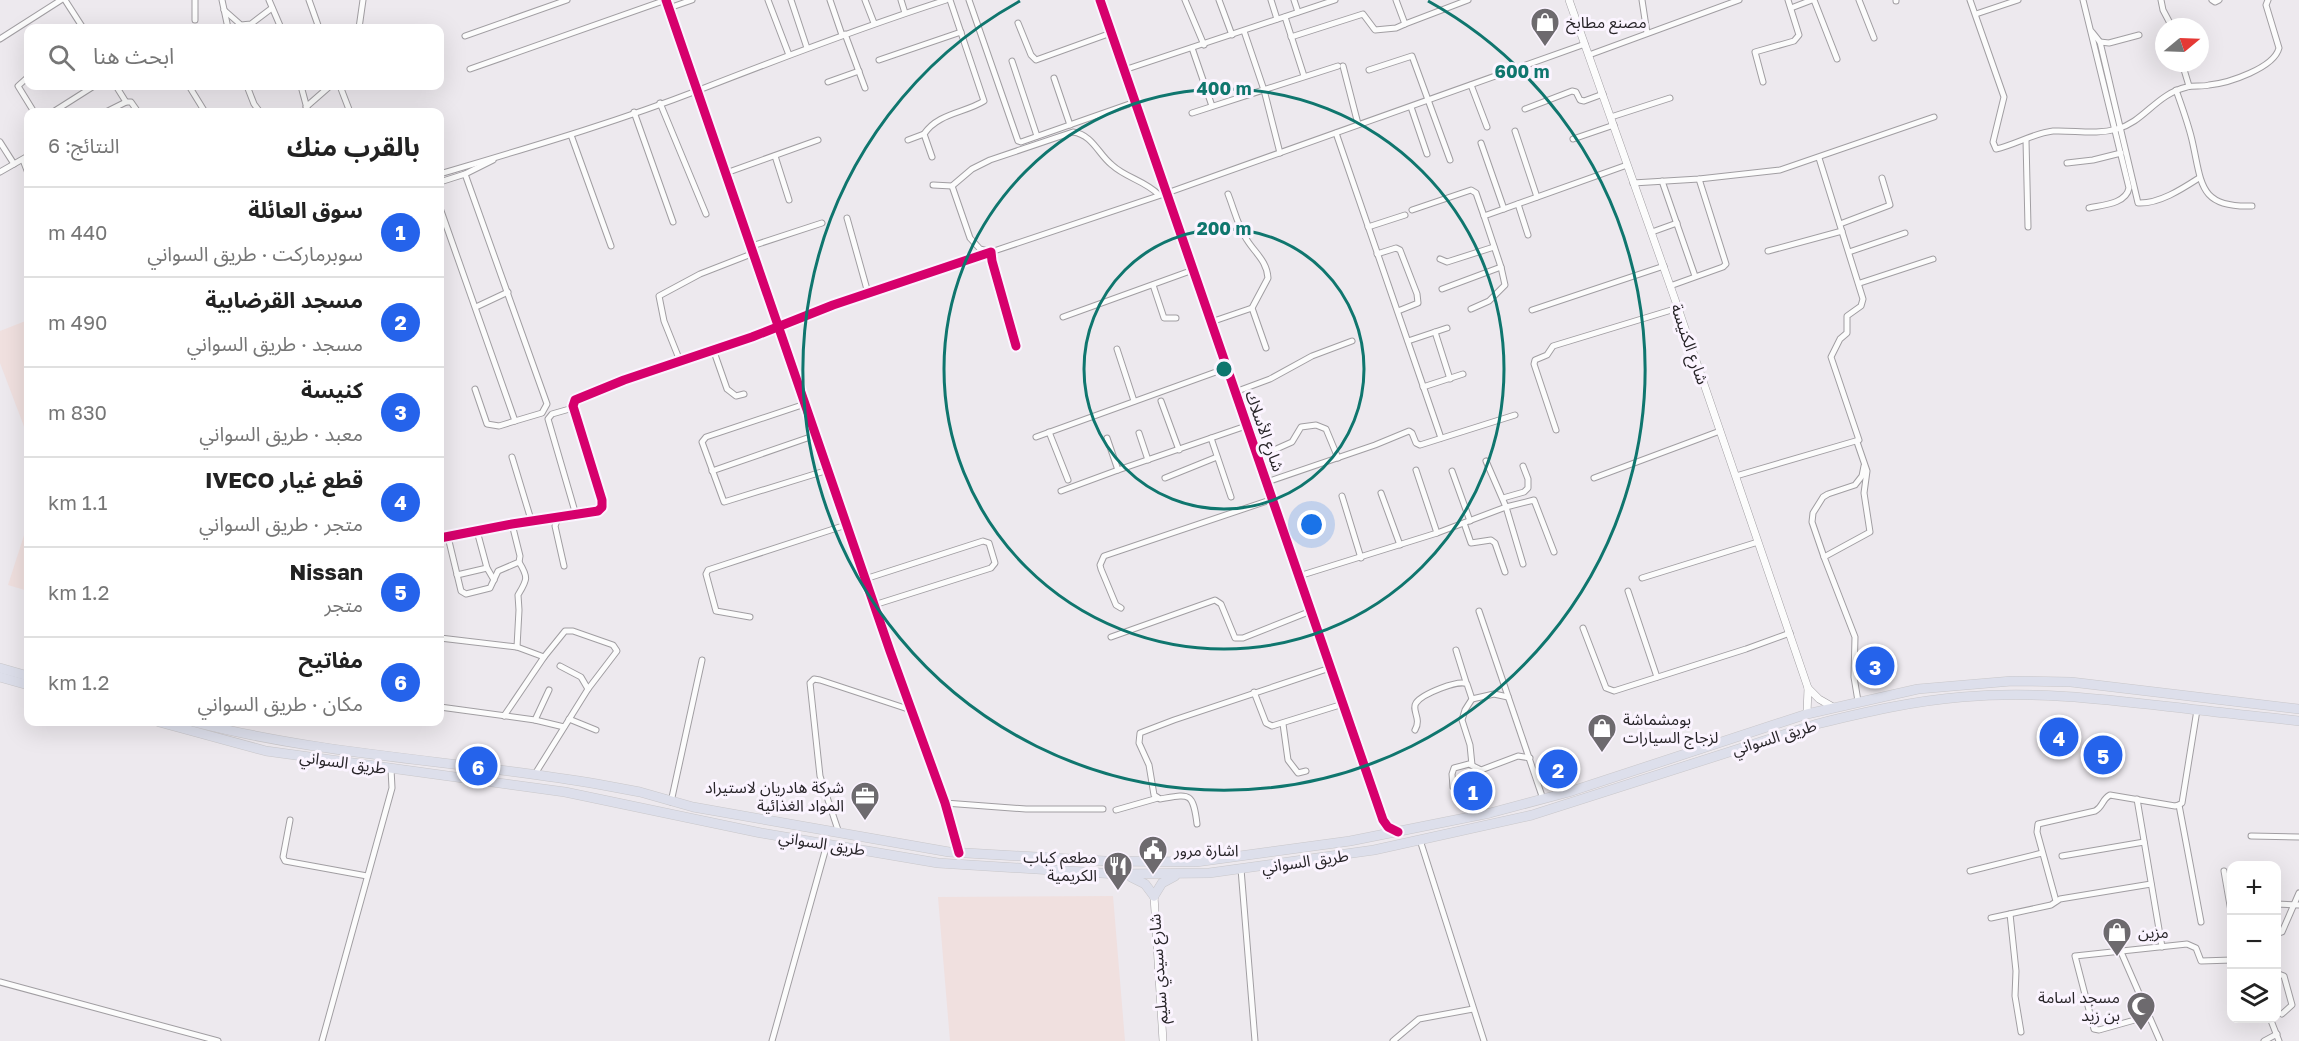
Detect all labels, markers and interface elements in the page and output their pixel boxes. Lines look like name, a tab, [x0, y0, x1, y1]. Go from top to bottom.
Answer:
shop icon: مصنع مطابخ	[1529, 6, 1561, 48]
place label: مصنع مطابخ	[1566, 12, 1647, 35]
north arrow	[2155, 18, 2209, 72]
search box	[24, 24, 444, 90]
icon: search	[45, 41, 78, 74]
text: ابحث هنا	[93, 42, 174, 69]
text: 600 m	[1494, 60, 1550, 82]
text: 400 m	[1197, 77, 1251, 99]
text: بالقرب منك	[287, 131, 420, 162]
text: النتائج: 6	[48, 133, 120, 157]
text: سوق العائلة	[248, 196, 363, 223]
text: 200 m	[1197, 217, 1251, 239]
text: 440 m	[48, 220, 108, 244]
text: 1	[395, 220, 406, 244]
text: سوبرماركت · طريق السواني	[147, 241, 363, 265]
text: مسجد القرضابية	[205, 286, 363, 313]
street label: شارع الكنيسة	[1664, 301, 1713, 388]
text: 490 m	[48, 310, 107, 334]
text: 2	[394, 310, 407, 334]
text: مسجد · طريق السواني	[187, 331, 363, 355]
centre of rings	[1214, 359, 1234, 379]
text: كنيسة	[301, 376, 363, 403]
street label: شارع الأسلاك	[1238, 388, 1289, 475]
text: 830 m	[48, 400, 107, 424]
text: 3	[394, 400, 407, 424]
text: معبد · طريق السواني	[199, 421, 363, 445]
text: قطع غيار IVECO	[205, 466, 363, 493]
text: 1.1 km	[48, 490, 107, 514]
text: 4	[394, 490, 407, 514]
your location	[1297, 510, 1326, 539]
text: متجر · طريق السواني	[199, 511, 363, 535]
text: Nissan	[290, 558, 363, 585]
text: 1.2 km	[48, 580, 109, 604]
text: 5	[394, 580, 407, 604]
text: متجر	[324, 592, 363, 616]
pin: 3	[1856, 644, 1894, 688]
text: مفاتيح	[298, 646, 363, 673]
text: 1.2 km	[48, 670, 109, 694]
text: 6	[394, 670, 407, 694]
text: مكان · طريق السواني	[198, 691, 363, 715]
place label: بومشماشة لزجاج السيارات	[1623, 709, 1719, 750]
shop icon: بومشماشة لزجاج السيارات	[1586, 712, 1618, 754]
pin: 4	[2040, 714, 2078, 760]
street label: طريق السواني	[1729, 715, 1820, 762]
pin: 5	[2084, 732, 2122, 777]
pin: 6	[458, 744, 498, 789]
street label: طريق السواني	[298, 746, 388, 781]
pin: 2	[1538, 746, 1578, 792]
pin: 1	[1454, 768, 1492, 814]
place label: شركة هادريان لاستيراد المواد الغذائية	[705, 777, 844, 815]
office icon: شركة هادريان لاستيراد المواد الغذائية	[849, 780, 881, 822]
street label: طريق السواني	[777, 826, 867, 862]
public building icon: اشارة مرور	[1137, 834, 1169, 876]
place label: اشارة مرور	[1173, 840, 1238, 860]
street label: طريق السواني	[1260, 845, 1350, 880]
place label: مطعم كباب الكريمية	[1023, 847, 1097, 885]
restaurant icon: مطعم كباب الكريمية	[1102, 850, 1134, 892]
map controls	[2227, 861, 2281, 1023]
button: +	[2227, 861, 2281, 915]
street label: شارع سيدي سليم	[1144, 913, 1175, 1025]
button: −	[2227, 915, 2281, 969]
shop icon: مزين	[2101, 916, 2133, 958]
place label: مزين	[2138, 922, 2169, 942]
button: layers	[2227, 969, 2281, 1023]
place label: مسجد اسامة بن زيد	[2038, 987, 2120, 1025]
mosque icon: مسجد اسامة بن زيد	[2125, 990, 2157, 1032]

